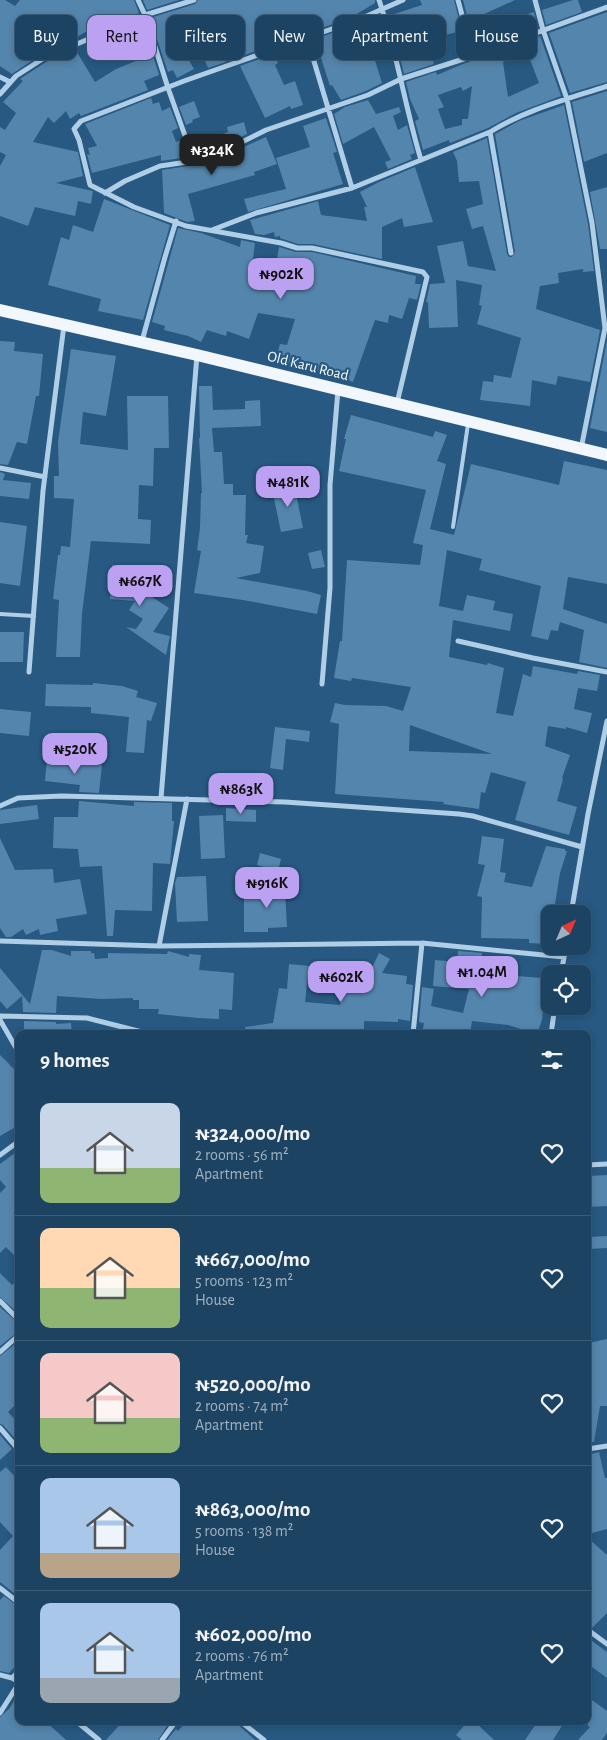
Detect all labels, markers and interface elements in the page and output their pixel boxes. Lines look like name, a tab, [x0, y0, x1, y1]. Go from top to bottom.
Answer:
chip: Buy	[15, 15, 77, 60]
chip: Rent	[87, 15, 156, 60]
chip: Filters	[166, 15, 245, 60]
chip: New	[255, 15, 323, 60]
chip: Apartment	[333, 15, 446, 60]
chip: House	[456, 15, 537, 60]
pin: ₦324K	[177, 134, 247, 176]
text: ₦324K	[190, 142, 234, 158]
pin: ₦902K	[246, 258, 316, 300]
text: ₦902K	[259, 266, 303, 282]
street label: Old Karu Road	[266, 349, 350, 383]
pin: ₦481K	[253, 466, 323, 508]
text: ₦481K	[267, 474, 309, 490]
pin: ₦667K	[105, 564, 175, 607]
text: ₦667K	[119, 573, 162, 589]
pin: ₦520K	[40, 732, 110, 775]
text: ₦520K	[53, 741, 97, 757]
pin: ₦863K	[206, 772, 276, 815]
text: ₦863K	[219, 781, 263, 797]
pin: ₦916K	[232, 866, 302, 909]
text: ₦916K	[246, 875, 288, 891]
north arrow	[541, 905, 591, 955]
map controls	[541, 905, 591, 1015]
pin: ₦1.04M	[441, 956, 523, 998]
pin: ₦602K	[306, 960, 376, 1003]
text: ₦1.04M	[457, 964, 507, 980]
button: locate	[541, 965, 591, 1015]
text: ₦602K	[319, 969, 363, 985]
icon: filters	[538, 1046, 566, 1074]
text: 9 homes	[40, 1050, 110, 1071]
icon: home	[80, 1123, 140, 1183]
text: ₦324,000/mo	[195, 1123, 310, 1144]
icon: heart	[538, 1139, 566, 1167]
text: 2 rooms · 56 m²	[195, 1147, 289, 1163]
text: Apartment	[195, 1166, 263, 1182]
icon: home	[80, 1248, 140, 1308]
text: ₦667,000/mo	[195, 1249, 310, 1270]
icon: heart	[538, 1264, 566, 1292]
text: 5 rooms · 123 m²	[195, 1273, 293, 1289]
text: House	[195, 1292, 235, 1308]
icon: home	[80, 1373, 140, 1433]
text: ₦520,000/mo	[195, 1374, 311, 1395]
icon: heart	[538, 1389, 566, 1417]
text: 2 rooms · 74 m²	[195, 1398, 289, 1414]
text: Apartment	[195, 1417, 263, 1433]
icon: home	[80, 1498, 140, 1558]
text: ₦863,000/mo	[195, 1499, 310, 1520]
icon: heart	[538, 1514, 566, 1542]
text: 5 rooms · 138 m²	[195, 1523, 293, 1539]
text: House	[195, 1542, 235, 1558]
icon: home	[80, 1623, 140, 1683]
text: ₦602,000/mo	[195, 1624, 312, 1645]
icon: heart	[538, 1639, 566, 1667]
text: 2 rooms · 76 m²	[195, 1648, 289, 1664]
text: Apartment	[195, 1667, 263, 1683]

